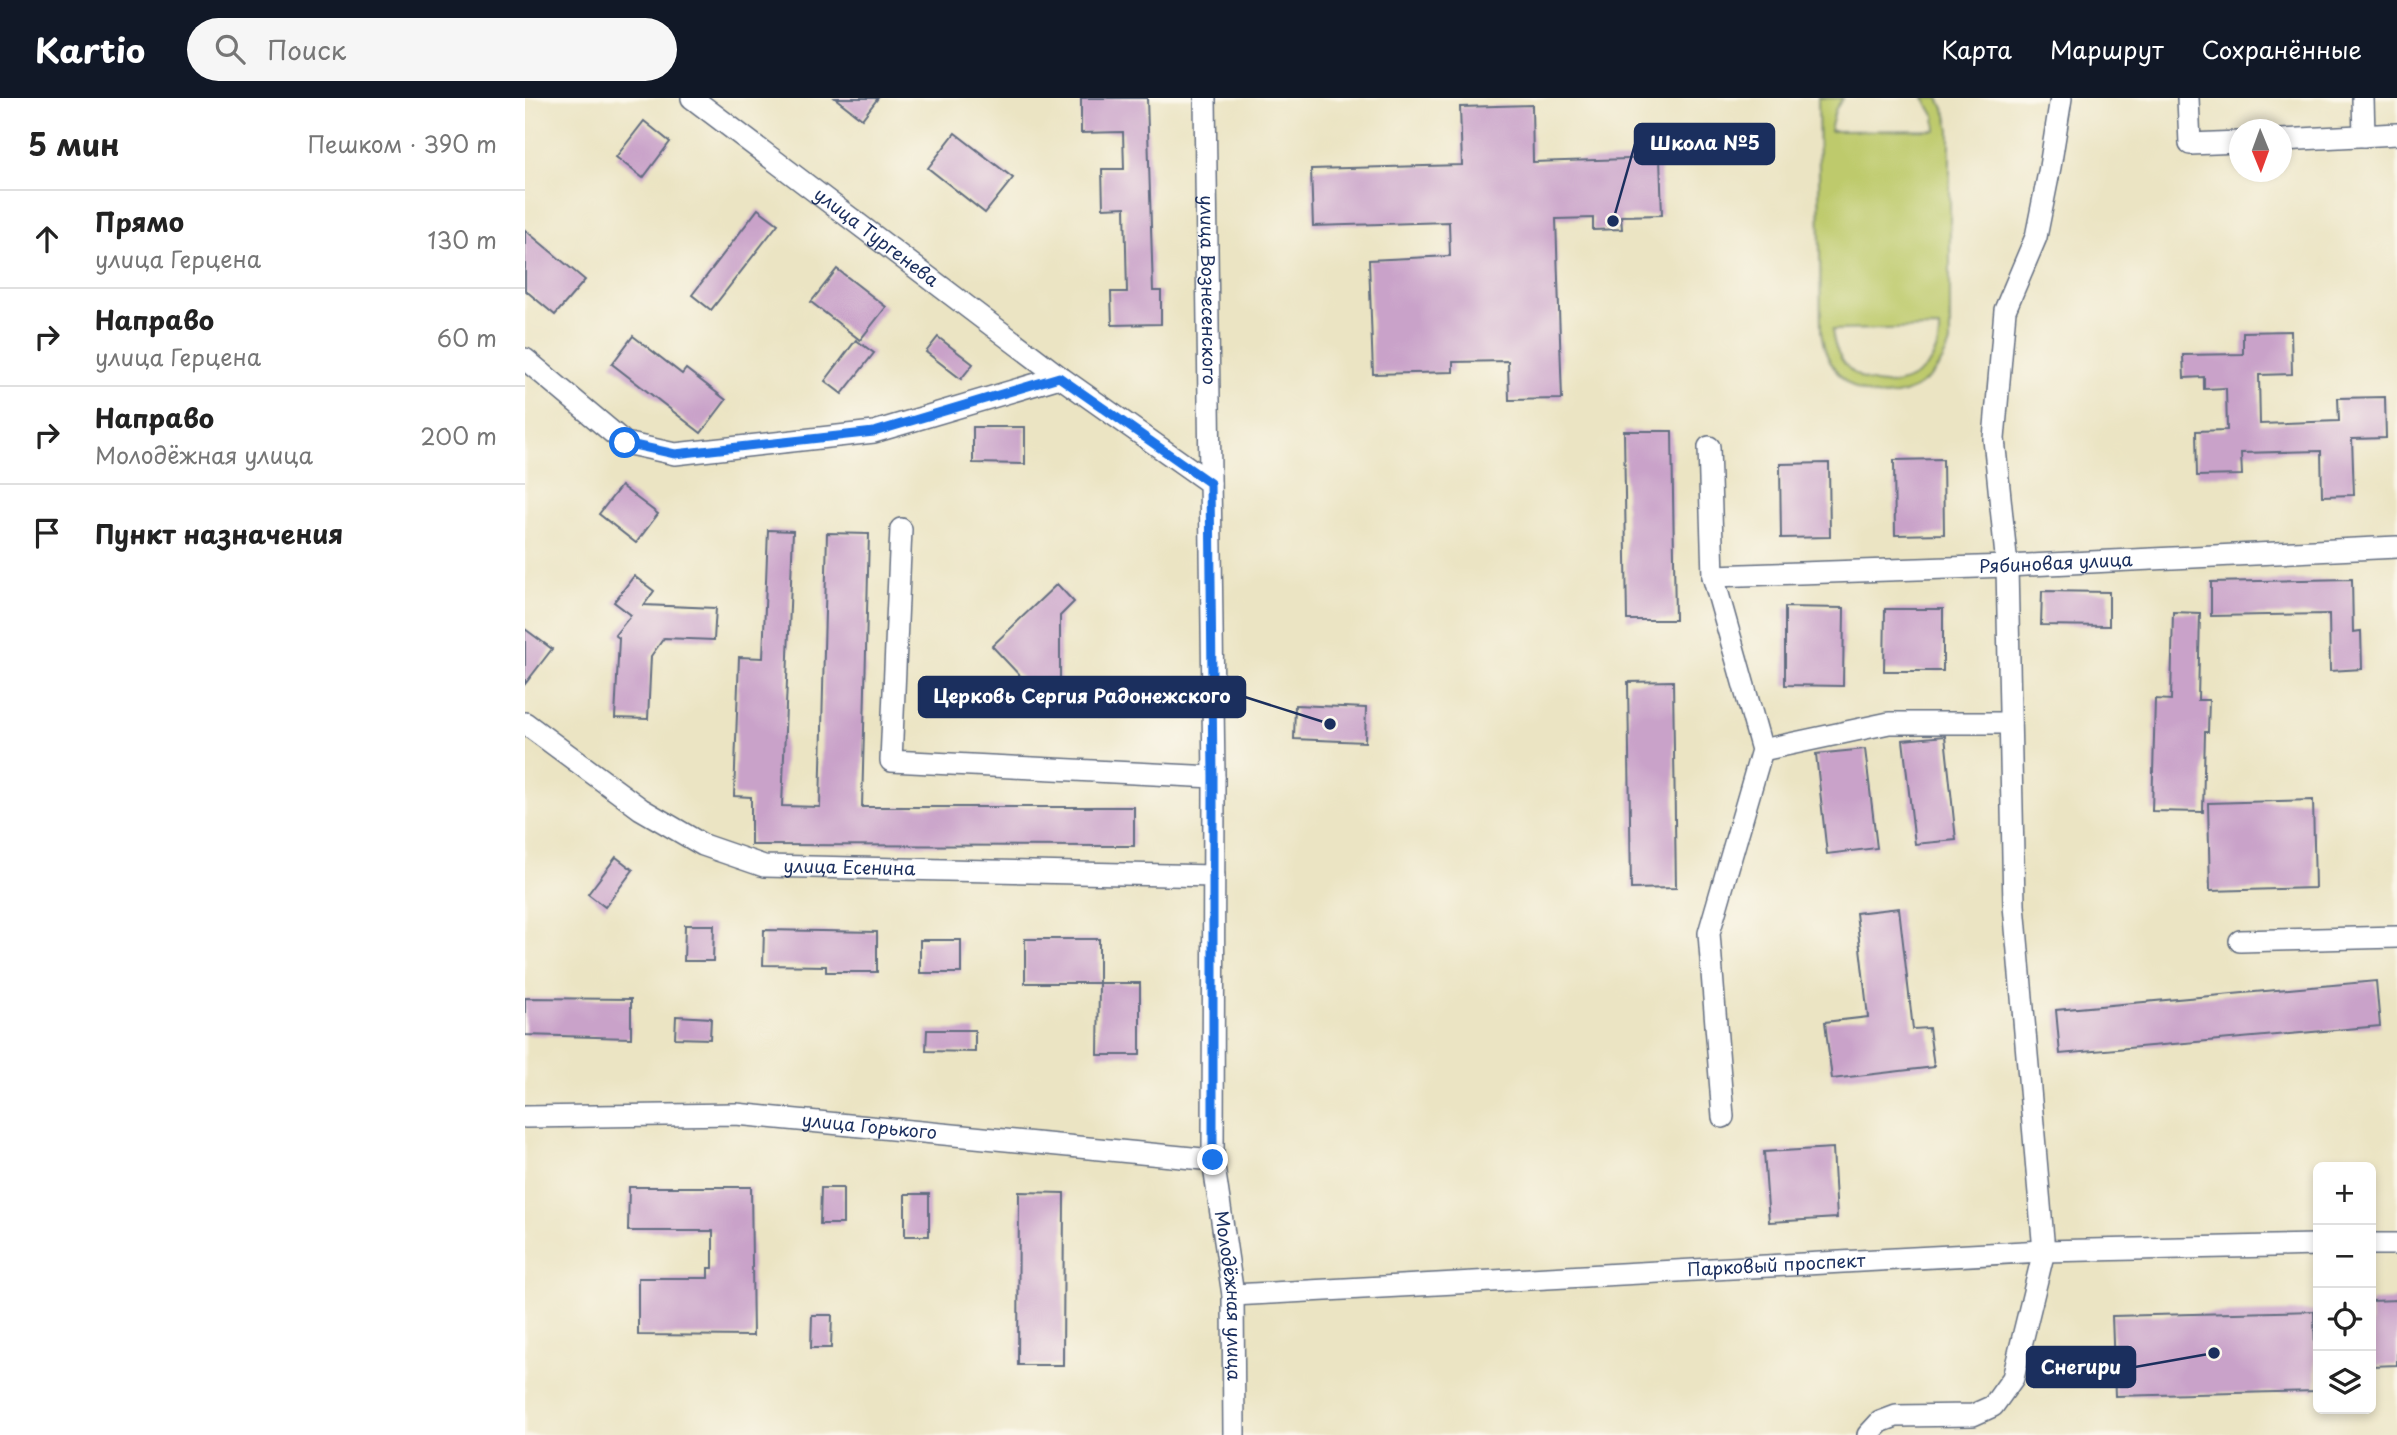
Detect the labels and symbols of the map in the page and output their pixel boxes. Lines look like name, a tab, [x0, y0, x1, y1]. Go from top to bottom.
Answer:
north arrow	[2229, 119, 2292, 182]
callout: Школа №5	[1635, 124, 1774, 164]
text: Школа №5	[1650, 128, 1760, 156]
street label: улица Тургенева	[809, 180, 946, 293]
street label: улица Вознесенского	[1194, 195, 1224, 385]
route start	[609, 427, 640, 458]
street label: Рябиновая улица	[1978, 545, 2134, 579]
callout: Церковь Сергия Радонежского	[919, 677, 1245, 717]
text: Церковь Сергия Радонежского	[933, 681, 1231, 709]
street label: улица Есенина	[783, 851, 916, 881]
street label: улица Горького	[801, 1105, 938, 1145]
route end	[1197, 1144, 1228, 1175]
street label: Молодёжная улица	[1209, 1209, 1249, 1382]
street label: Парковый проспект	[1686, 1246, 1866, 1282]
callout: Снегири	[2027, 1347, 2135, 1387]
text: Снегири	[2041, 1352, 2121, 1380]

